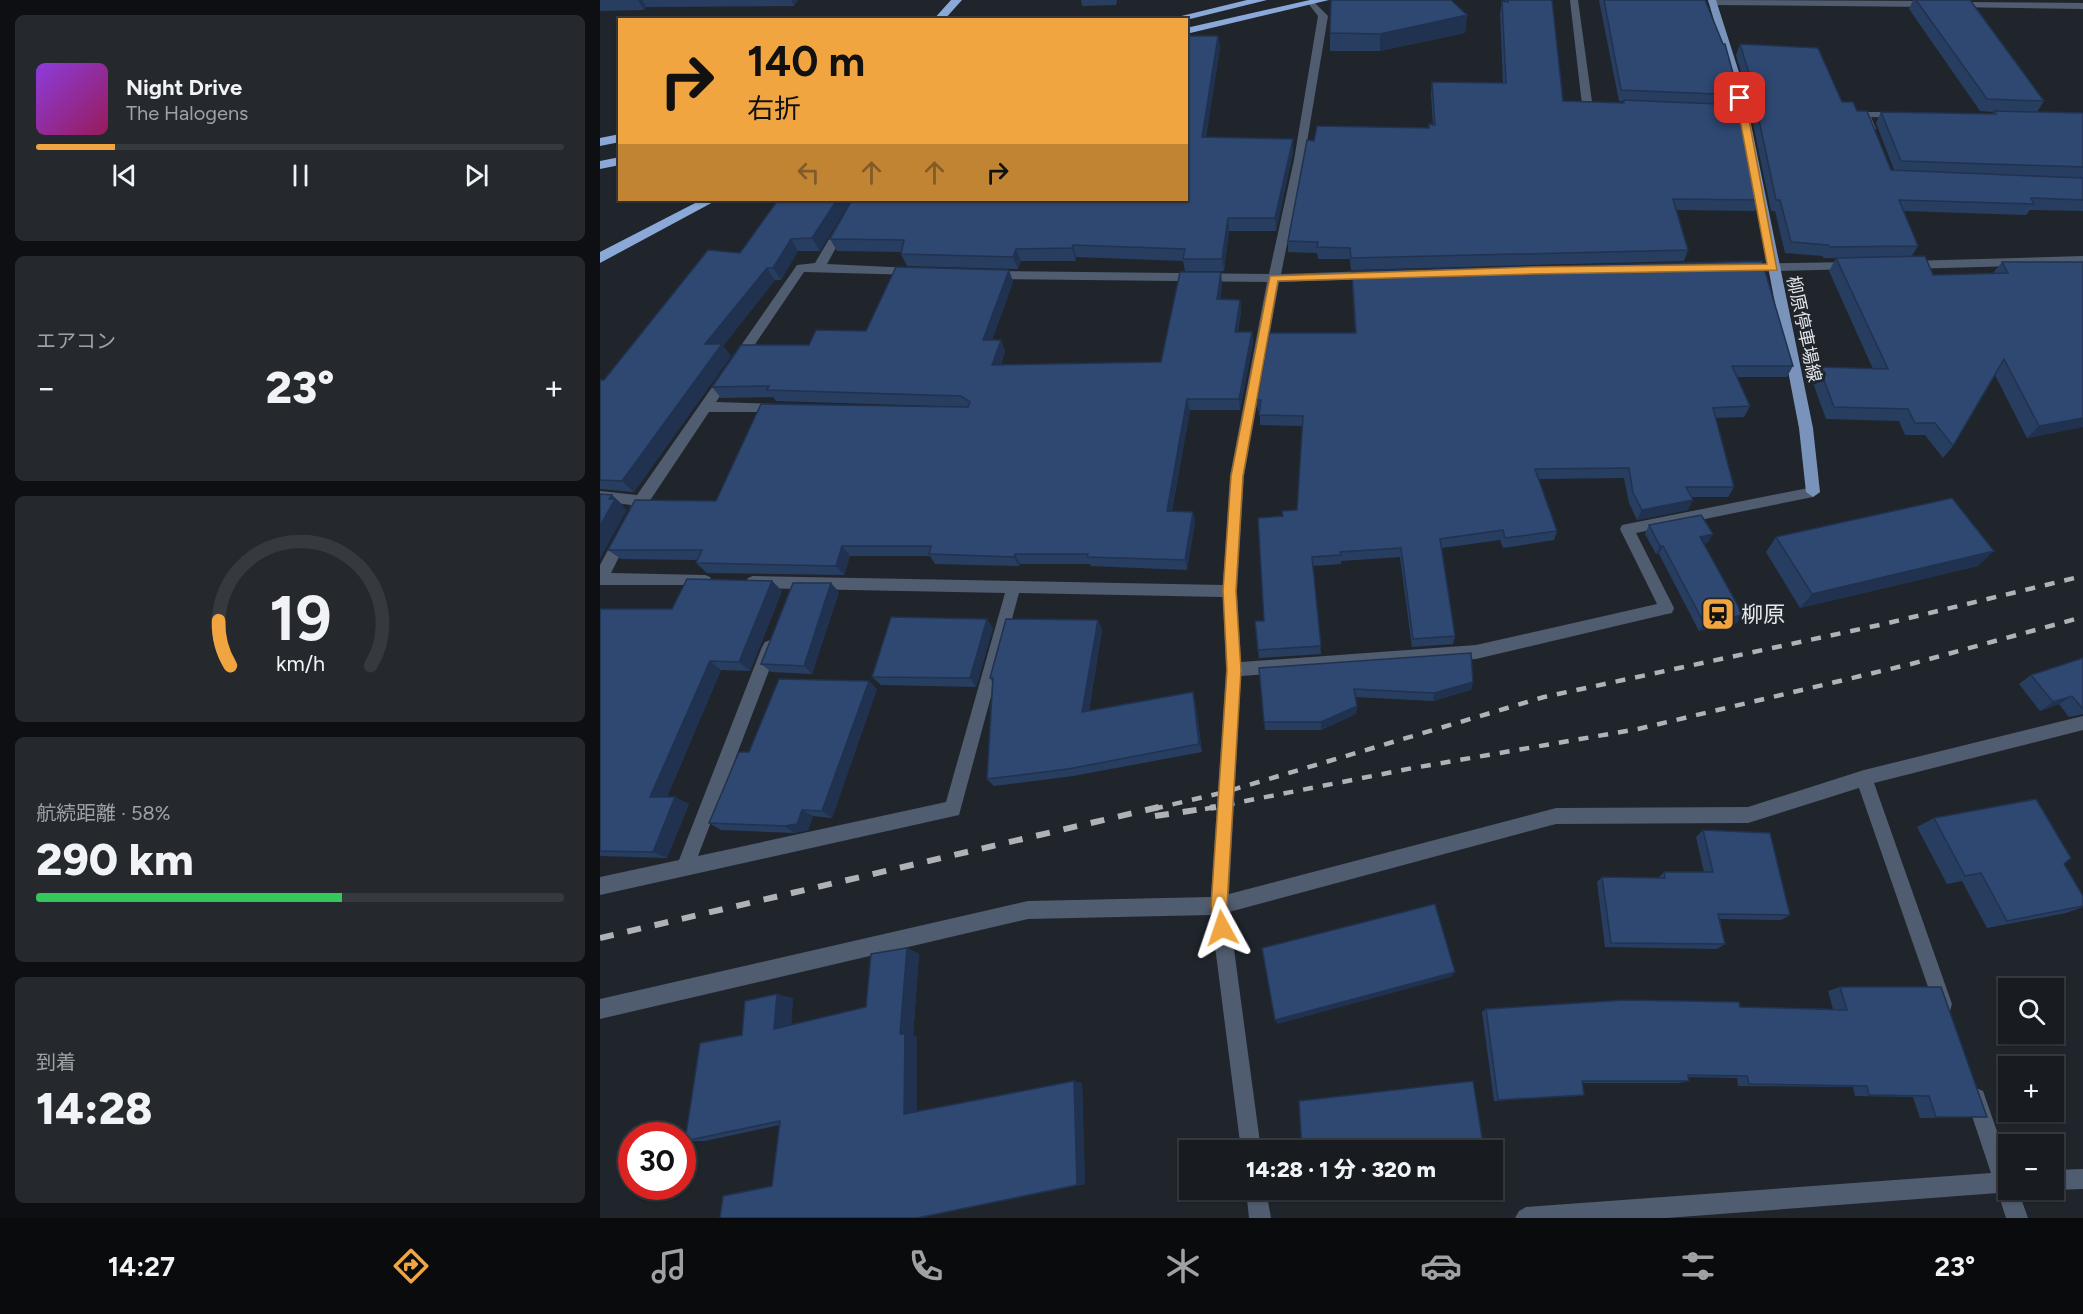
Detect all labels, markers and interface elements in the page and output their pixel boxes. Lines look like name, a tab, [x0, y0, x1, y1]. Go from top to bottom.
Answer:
text: 140 m	[747, 36, 865, 87]
icon: right	[648, 42, 726, 120]
pin	[1714, 72, 1765, 123]
text: Night Drive	[126, 74, 242, 101]
icon: arrive	[1723, 81, 1756, 114]
text: 右折	[747, 92, 801, 125]
text: The Halogens	[126, 101, 248, 125]
icon: left	[792, 156, 825, 189]
icon: ahead	[855, 156, 888, 189]
icon: ahead	[918, 156, 951, 189]
icon: right	[981, 156, 1014, 189]
icon: previous	[108, 159, 141, 192]
icon: pause	[284, 159, 317, 192]
icon: next	[460, 159, 493, 192]
street label: 柳原停車場線	[1782, 274, 1826, 384]
text: エアコン	[36, 329, 116, 353]
text: 23°	[266, 360, 334, 414]
text: −	[36, 368, 57, 407]
text: +	[543, 368, 564, 407]
text: 19	[269, 581, 331, 656]
station icon: 柳原	[1700, 596, 1736, 632]
place label: 柳原	[1741, 601, 1785, 628]
text: km/h	[276, 651, 324, 676]
text: 航続距離 · 58%	[36, 801, 170, 825]
text: 290 km	[36, 832, 194, 886]
position arrow	[1190, 896, 1254, 960]
map controls	[1998, 978, 2064, 1200]
button: search	[1998, 978, 2064, 1044]
text: 到着	[36, 1050, 76, 1074]
button: +	[1998, 1056, 2064, 1122]
text: 14:28	[36, 1081, 152, 1135]
speed limit sign: 30	[618, 1122, 696, 1200]
button: −	[1998, 1134, 2064, 1200]
text: 14:28 · 1 分 · 320 m	[1246, 1156, 1436, 1183]
icon: directions	[390, 1245, 432, 1287]
icon: music	[648, 1245, 690, 1287]
icon: phone	[905, 1245, 947, 1287]
icon: climate	[1162, 1245, 1204, 1287]
icon: car	[1420, 1245, 1462, 1287]
icon: filters	[1677, 1245, 1719, 1287]
text: 14:27	[108, 1250, 175, 1283]
text: 23°	[1934, 1250, 1975, 1283]

